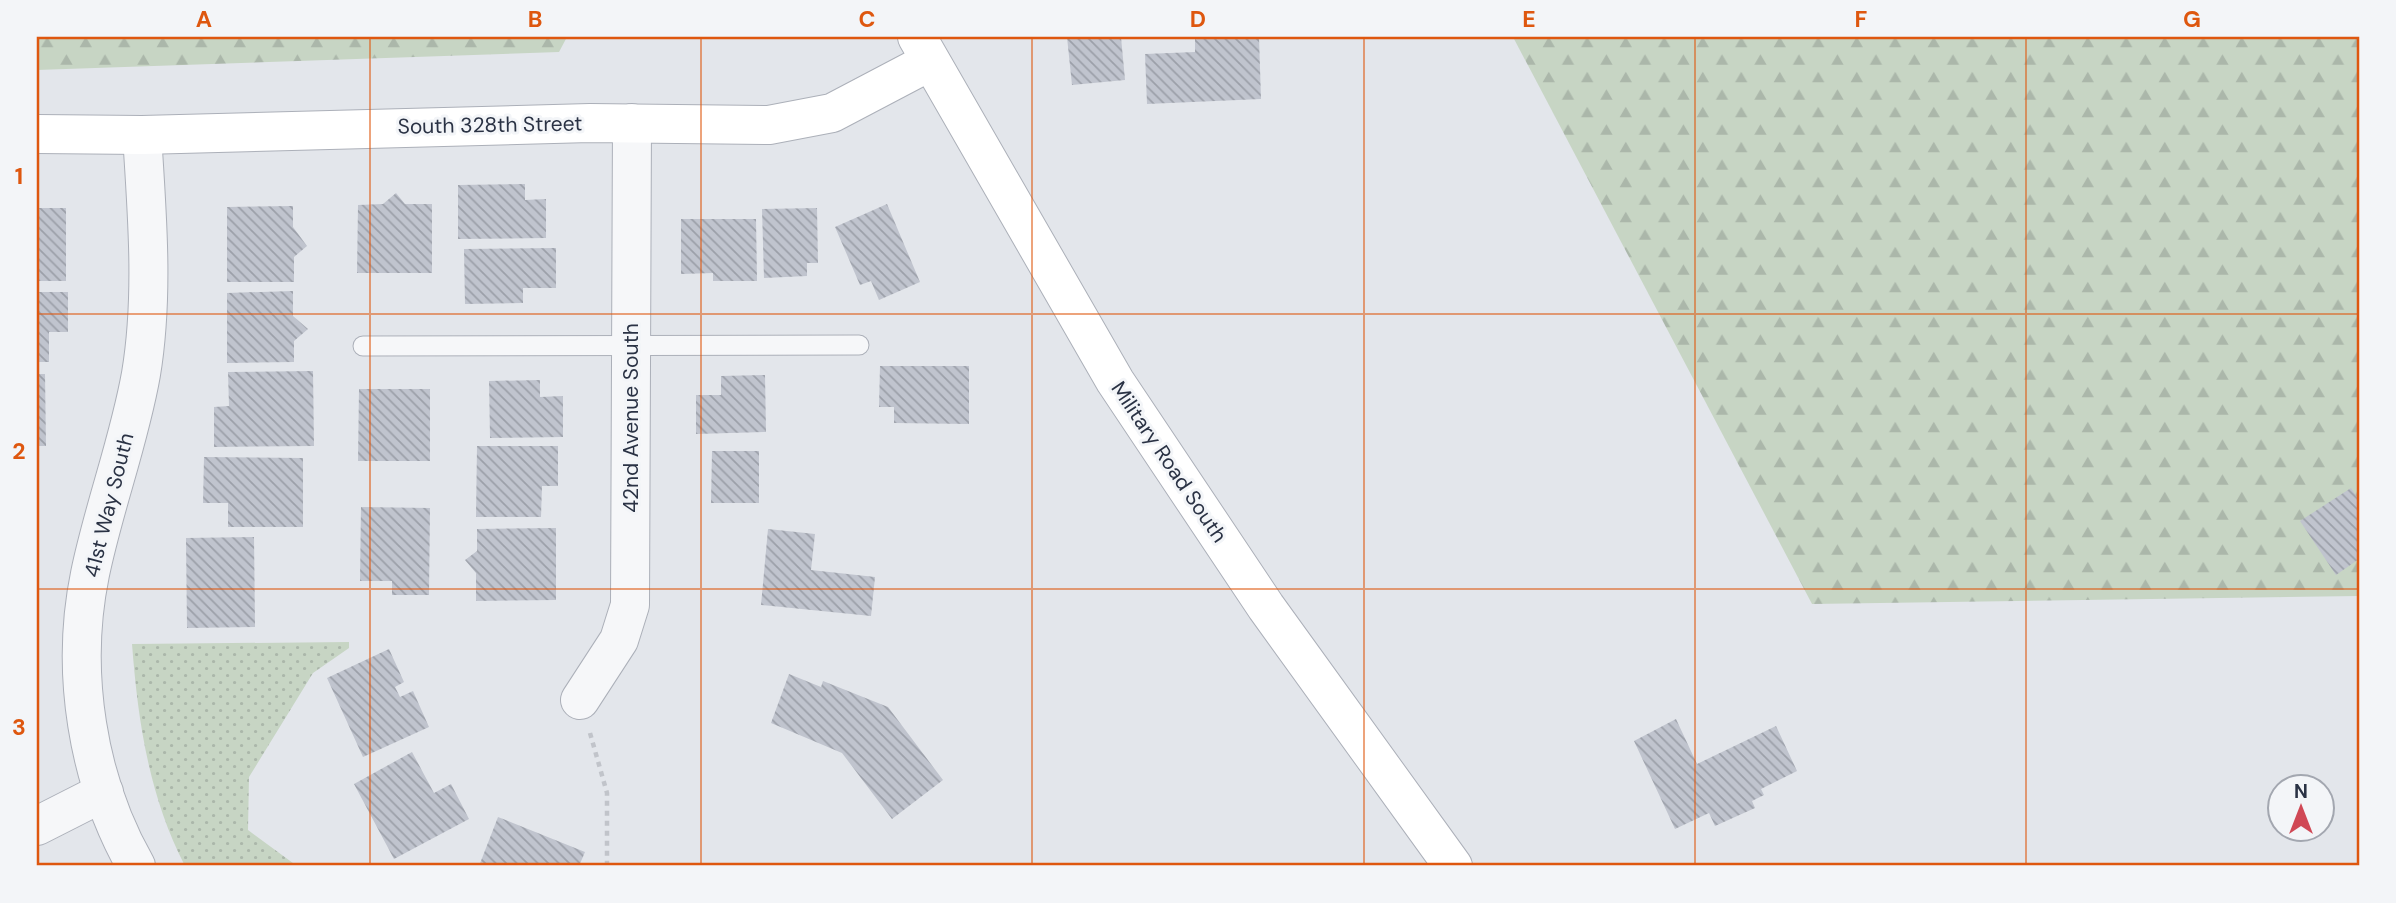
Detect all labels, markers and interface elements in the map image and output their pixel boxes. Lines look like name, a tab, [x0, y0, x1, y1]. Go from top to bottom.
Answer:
text: A	[196, 4, 212, 34]
text: B	[528, 4, 542, 34]
text: C	[859, 4, 875, 34]
text: D	[1190, 4, 1206, 34]
text: E	[1522, 4, 1536, 34]
text: F	[1855, 4, 1868, 34]
text: G	[2183, 4, 2201, 34]
street label: South 328th Street	[397, 109, 583, 141]
text: 1	[15, 161, 23, 191]
street label: 42nd Avenue South	[617, 323, 645, 513]
street label: Military Road South	[1105, 376, 1233, 548]
street label: 41st Way South	[78, 430, 140, 580]
text: 2	[12, 436, 26, 466]
text: 3	[12, 712, 26, 742]
north arrow	[2266, 774, 2336, 844]
text: N	[2294, 779, 2308, 804]

